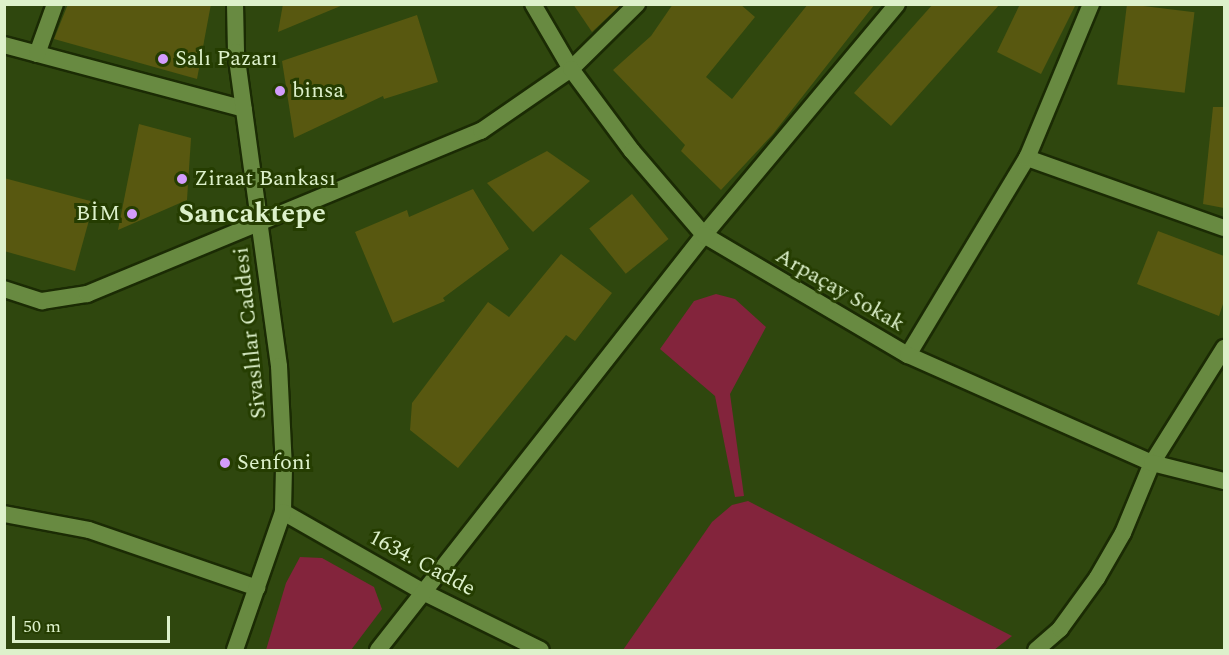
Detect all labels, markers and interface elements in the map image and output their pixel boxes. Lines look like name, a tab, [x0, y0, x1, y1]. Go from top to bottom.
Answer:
place label: Salı Pazarı	[175, 46, 278, 72]
marker: Salı Pazarı	[156, 52, 170, 66]
place label: binsa	[292, 78, 344, 104]
marker: binsa	[273, 84, 287, 98]
place label: Ziraat Bankası	[194, 166, 336, 192]
marker: Ziraat Bankası	[175, 172, 189, 186]
district label: Sancaktepe	[178, 197, 326, 231]
place label: BİM	[76, 201, 120, 227]
marker: BİM	[125, 207, 139, 221]
street label: Arpaçay Sokak	[771, 242, 909, 338]
street label: Sivaslılar Caddesi	[228, 246, 272, 420]
place label: Senfoni	[237, 450, 311, 476]
marker: Senfoni	[218, 456, 232, 470]
street label: 1634. Cadde	[364, 524, 480, 602]
scale bar	[15, 604, 172, 642]
text: 50 m	[23, 613, 61, 640]

